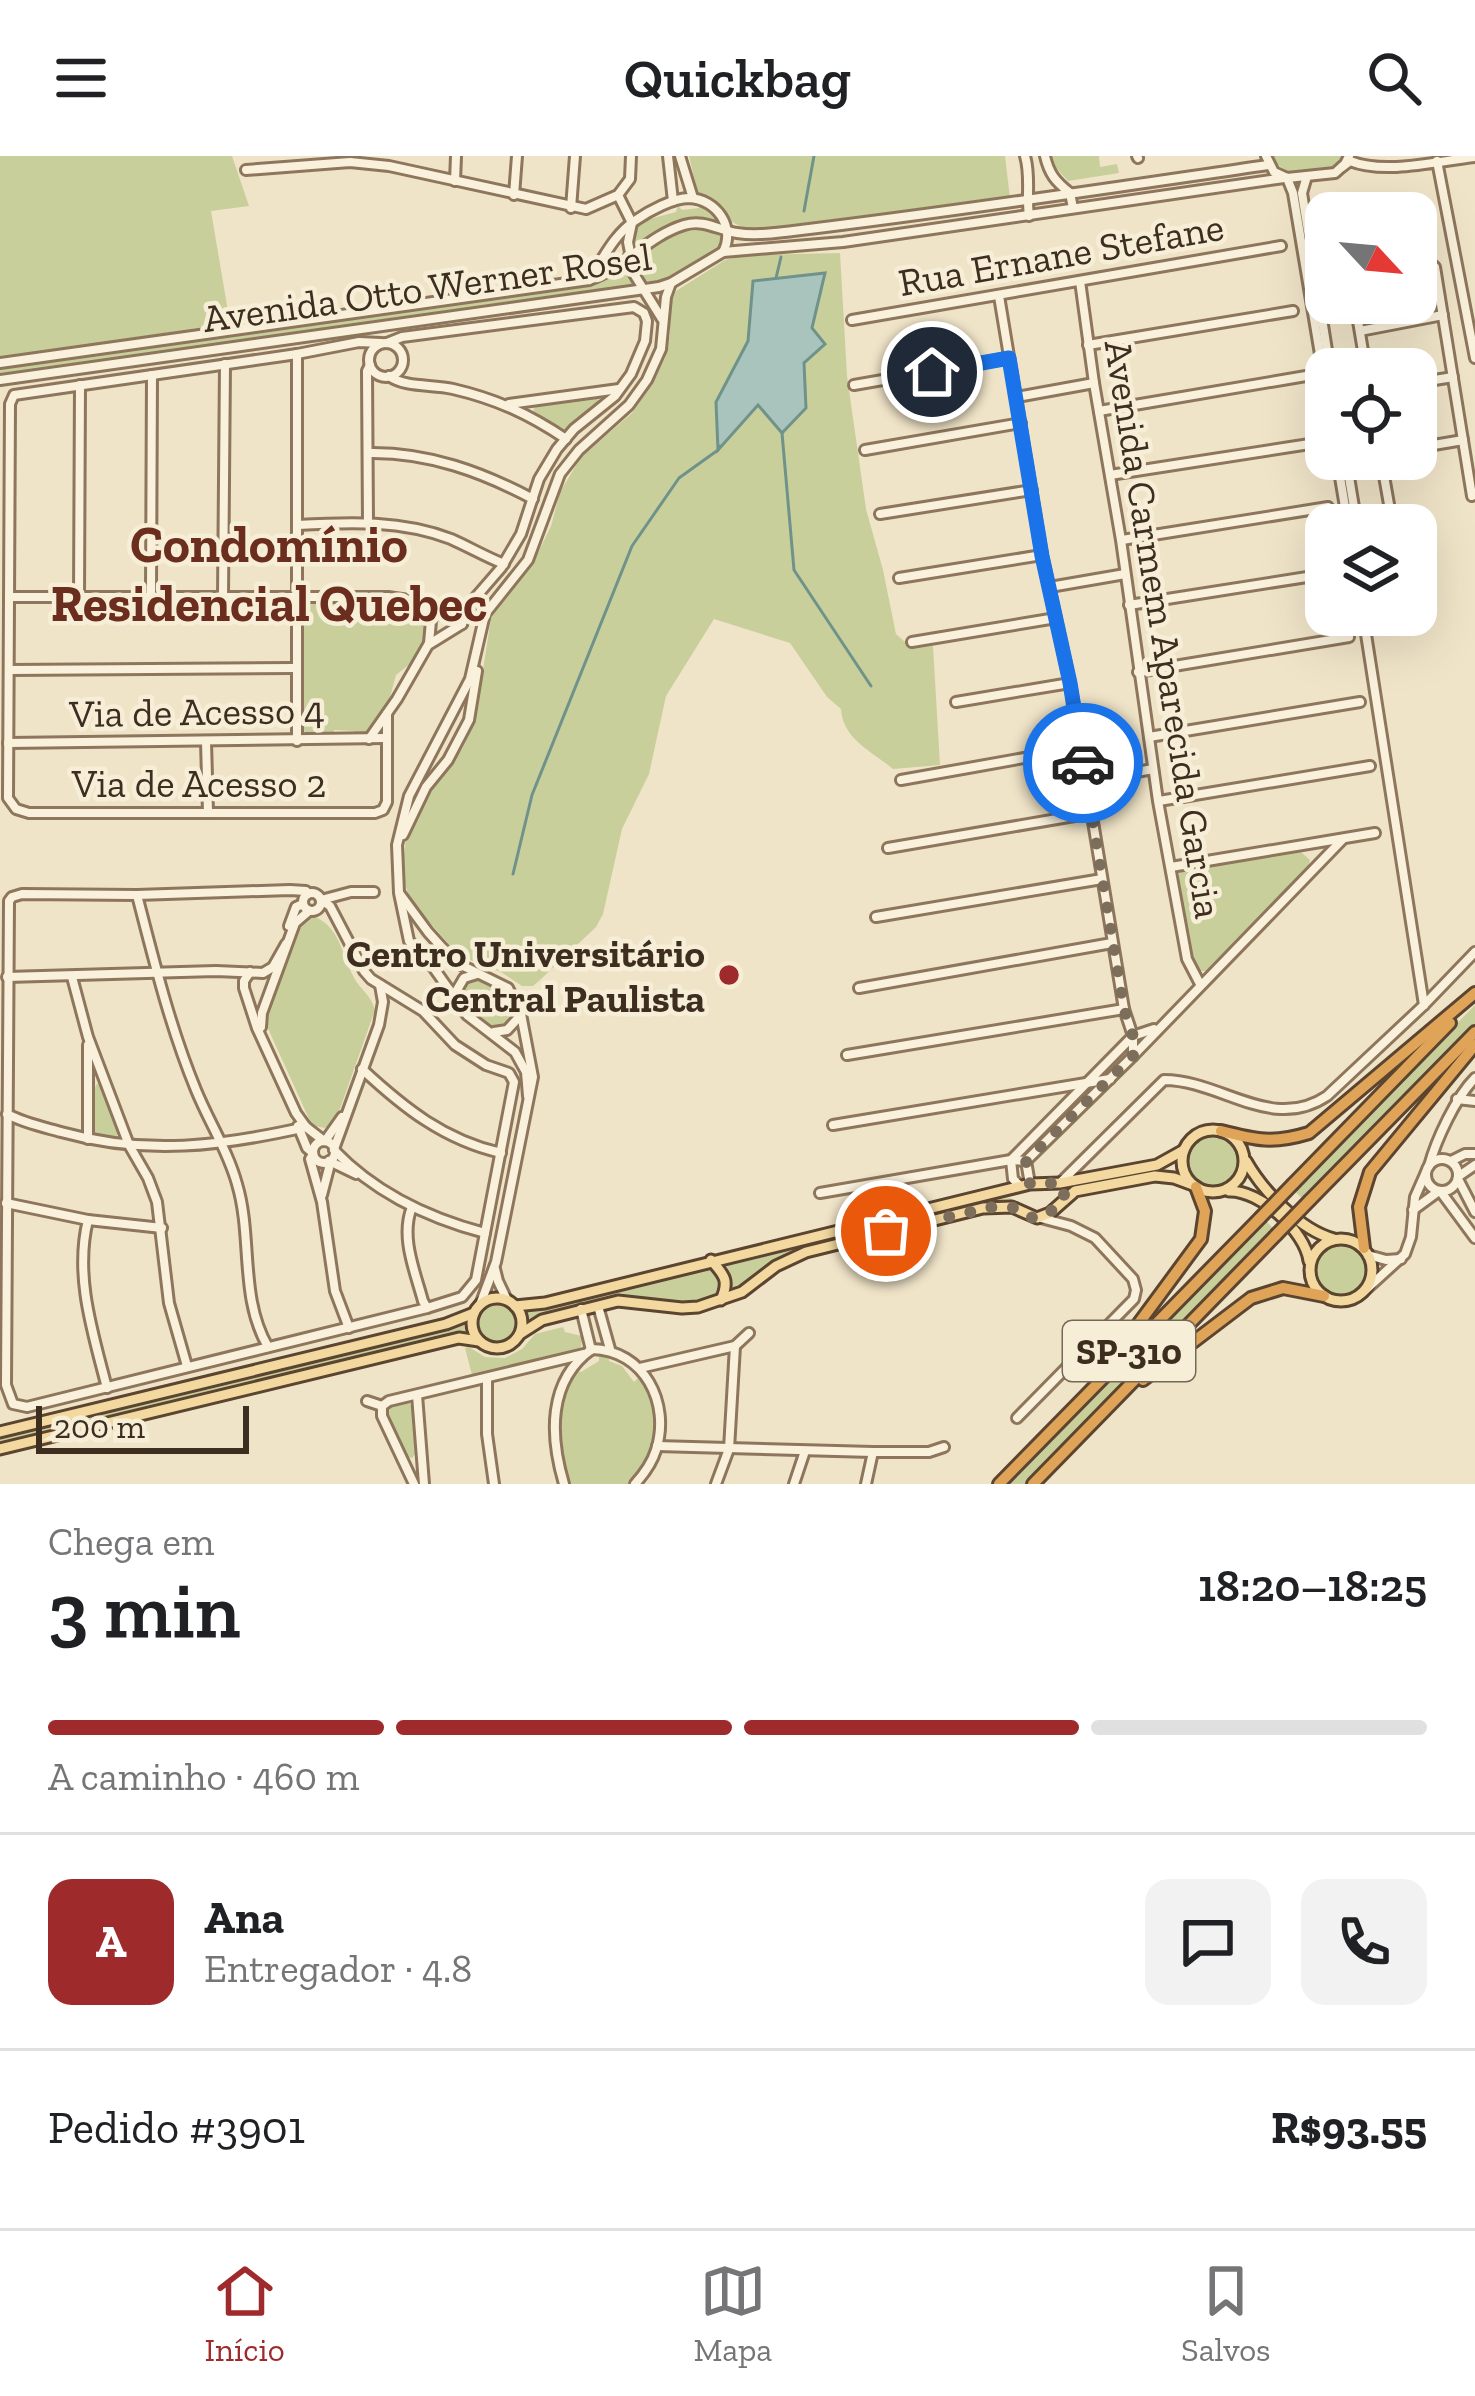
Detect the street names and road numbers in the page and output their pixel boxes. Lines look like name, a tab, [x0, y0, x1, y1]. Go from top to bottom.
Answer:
street label: Rua Ernane Stefane	[895, 203, 1227, 306]
street label: Avenida Otto Werner Rosel	[200, 233, 654, 342]
street label: Avenida Carmem Aparecida Garcia	[1095, 336, 1233, 922]
street label: Via de Acesso 4	[68, 686, 325, 737]
street label: Via de Acesso 2	[71, 760, 326, 807]
road number: SP-310	[1063, 1321, 1195, 1381]

